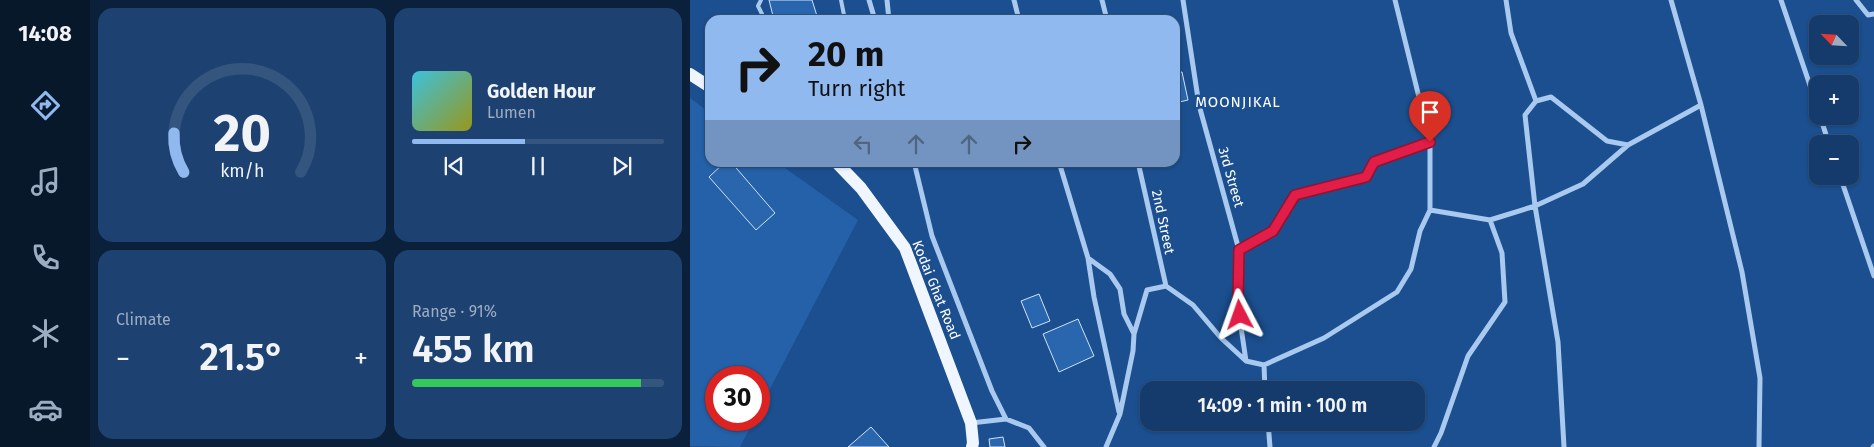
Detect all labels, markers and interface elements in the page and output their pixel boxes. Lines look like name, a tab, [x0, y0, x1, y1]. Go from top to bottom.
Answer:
north arrow	[1809, 15, 1859, 65]
map controls	[1809, 15, 1859, 185]
text: 14:08	[18, 20, 72, 47]
text: 20 m	[808, 33, 884, 75]
icon: right	[725, 35, 790, 100]
text: Turn right	[808, 75, 905, 102]
button: +	[1809, 75, 1859, 125]
text: Golden Hour	[487, 80, 596, 103]
icon: directions	[28, 88, 63, 123]
pin	[1409, 91, 1451, 142]
district label: MOONJIKAL	[1195, 93, 1281, 111]
icon: arrive	[1416, 98, 1444, 126]
text: 20	[213, 102, 271, 165]
text: Lumen	[487, 103, 536, 122]
icon: left	[849, 130, 877, 158]
icon: ahead	[902, 130, 930, 158]
icon: ahead	[955, 130, 983, 158]
icon: right	[1008, 130, 1036, 158]
button: −	[1809, 135, 1859, 185]
street label: 3rd Street	[1214, 145, 1248, 210]
icon: previous	[440, 152, 468, 180]
icon: pause	[524, 152, 552, 180]
icon: next	[608, 152, 636, 180]
text: km/h	[220, 160, 264, 182]
icon: music	[28, 164, 63, 199]
street label: 2nd Street	[1148, 188, 1178, 257]
street label: Kodai Ghat Road	[908, 238, 964, 342]
icon: phone	[28, 240, 63, 275]
position arrow	[1213, 288, 1265, 340]
text: Range · 91%	[412, 302, 497, 321]
text: Climate	[116, 310, 171, 329]
icon: climate	[28, 316, 63, 351]
text: 455 km	[412, 326, 535, 372]
text: 21.5°	[200, 334, 284, 380]
text: −	[116, 342, 130, 375]
text: +	[354, 342, 368, 375]
speed limit sign: 30	[705, 366, 770, 431]
icon: car	[28, 392, 63, 427]
text: 14:09 · 1 min · 100 m	[1198, 394, 1367, 417]

